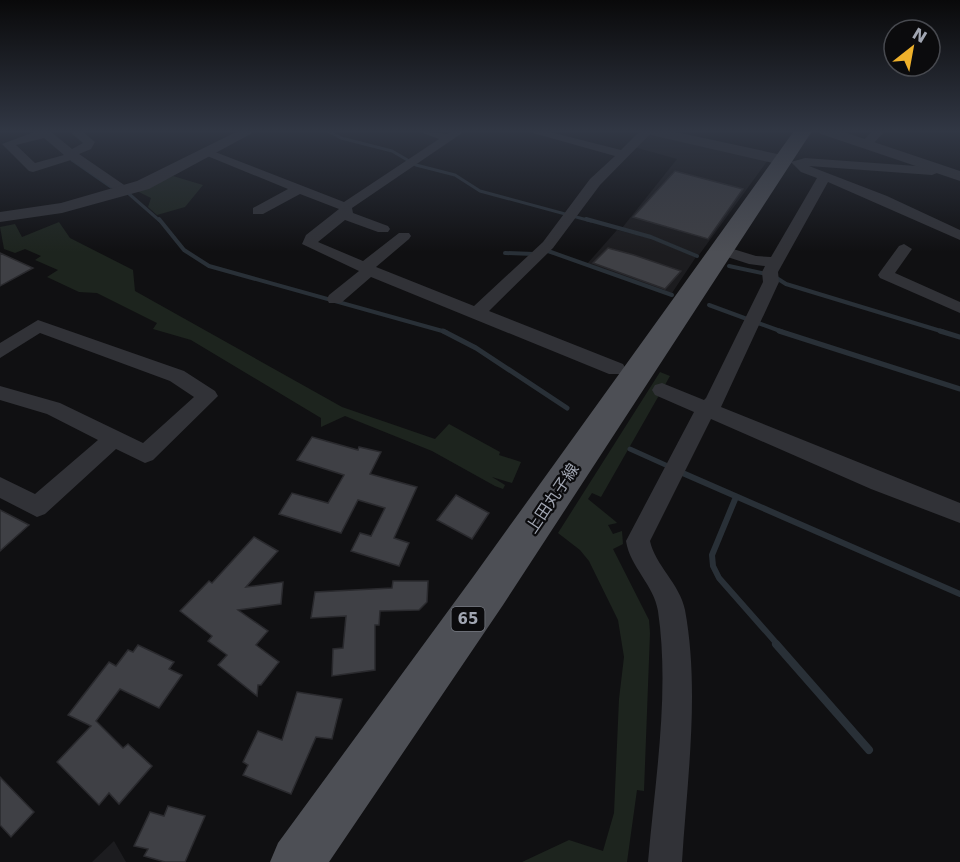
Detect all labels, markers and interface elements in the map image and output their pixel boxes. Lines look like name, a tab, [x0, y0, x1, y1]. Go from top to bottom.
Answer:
north arrow	[882, 18, 942, 78]
text: N	[909, 24, 930, 47]
street label: 上田丸子線	[522, 460, 583, 537]
road number: 65	[452, 607, 484, 631]

